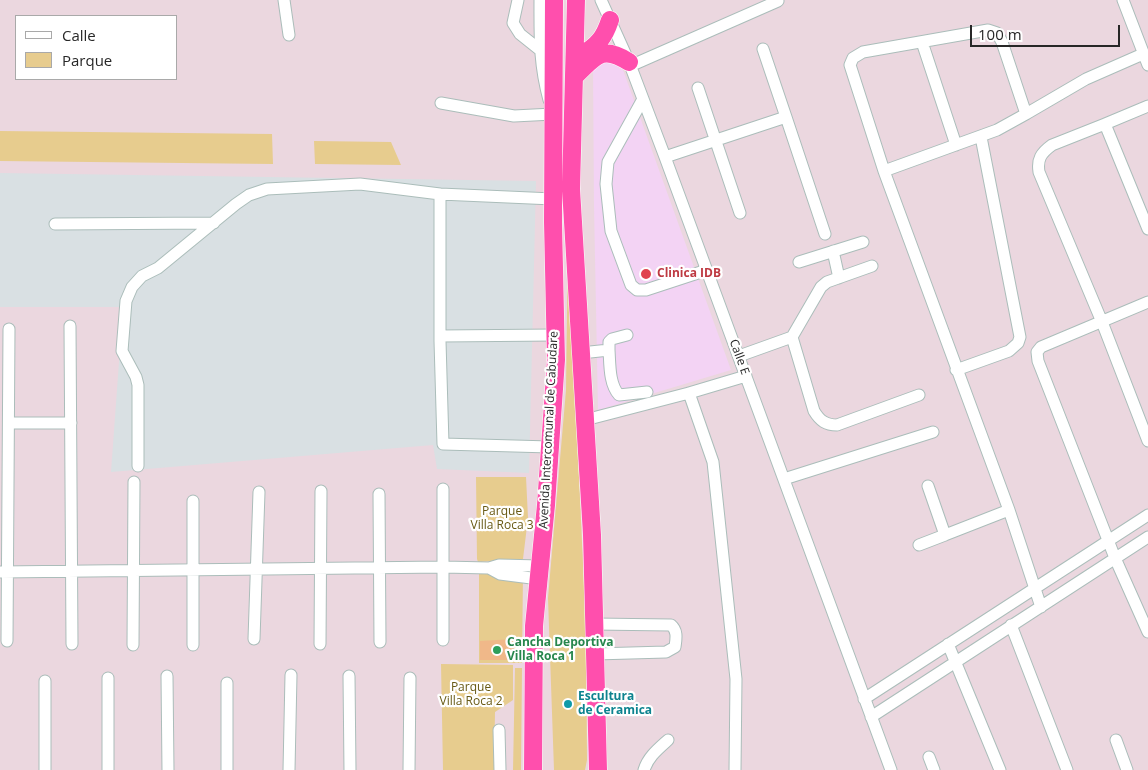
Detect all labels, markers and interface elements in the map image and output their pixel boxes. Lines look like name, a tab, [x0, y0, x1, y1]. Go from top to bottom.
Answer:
legend	[15, 15, 178, 80]
scale bar	[973, 15, 1123, 47]
text: 100 m	[978, 24, 1022, 44]
text: Calle	[62, 25, 96, 45]
text: Parque	[62, 50, 112, 70]
marker: Clinica IDB	[639, 267, 653, 281]
place label: Clinica IDB	[657, 267, 721, 281]
street label: Avenida Intercomunal de Cabudare	[537, 331, 561, 529]
street label: Calle E	[726, 337, 752, 377]
park label: Parque Villa Roca 3	[470, 505, 534, 533]
place label: Cancha Deportiva Villa Roca 1	[507, 636, 614, 664]
marker: Cancha Deportiva Villa Roca 1	[491, 644, 503, 656]
park label: Parque Villa Roca 2	[439, 681, 503, 709]
place label: Escultura de Ceramica	[578, 690, 652, 718]
marker: Escultura de Ceramica	[562, 698, 574, 710]

